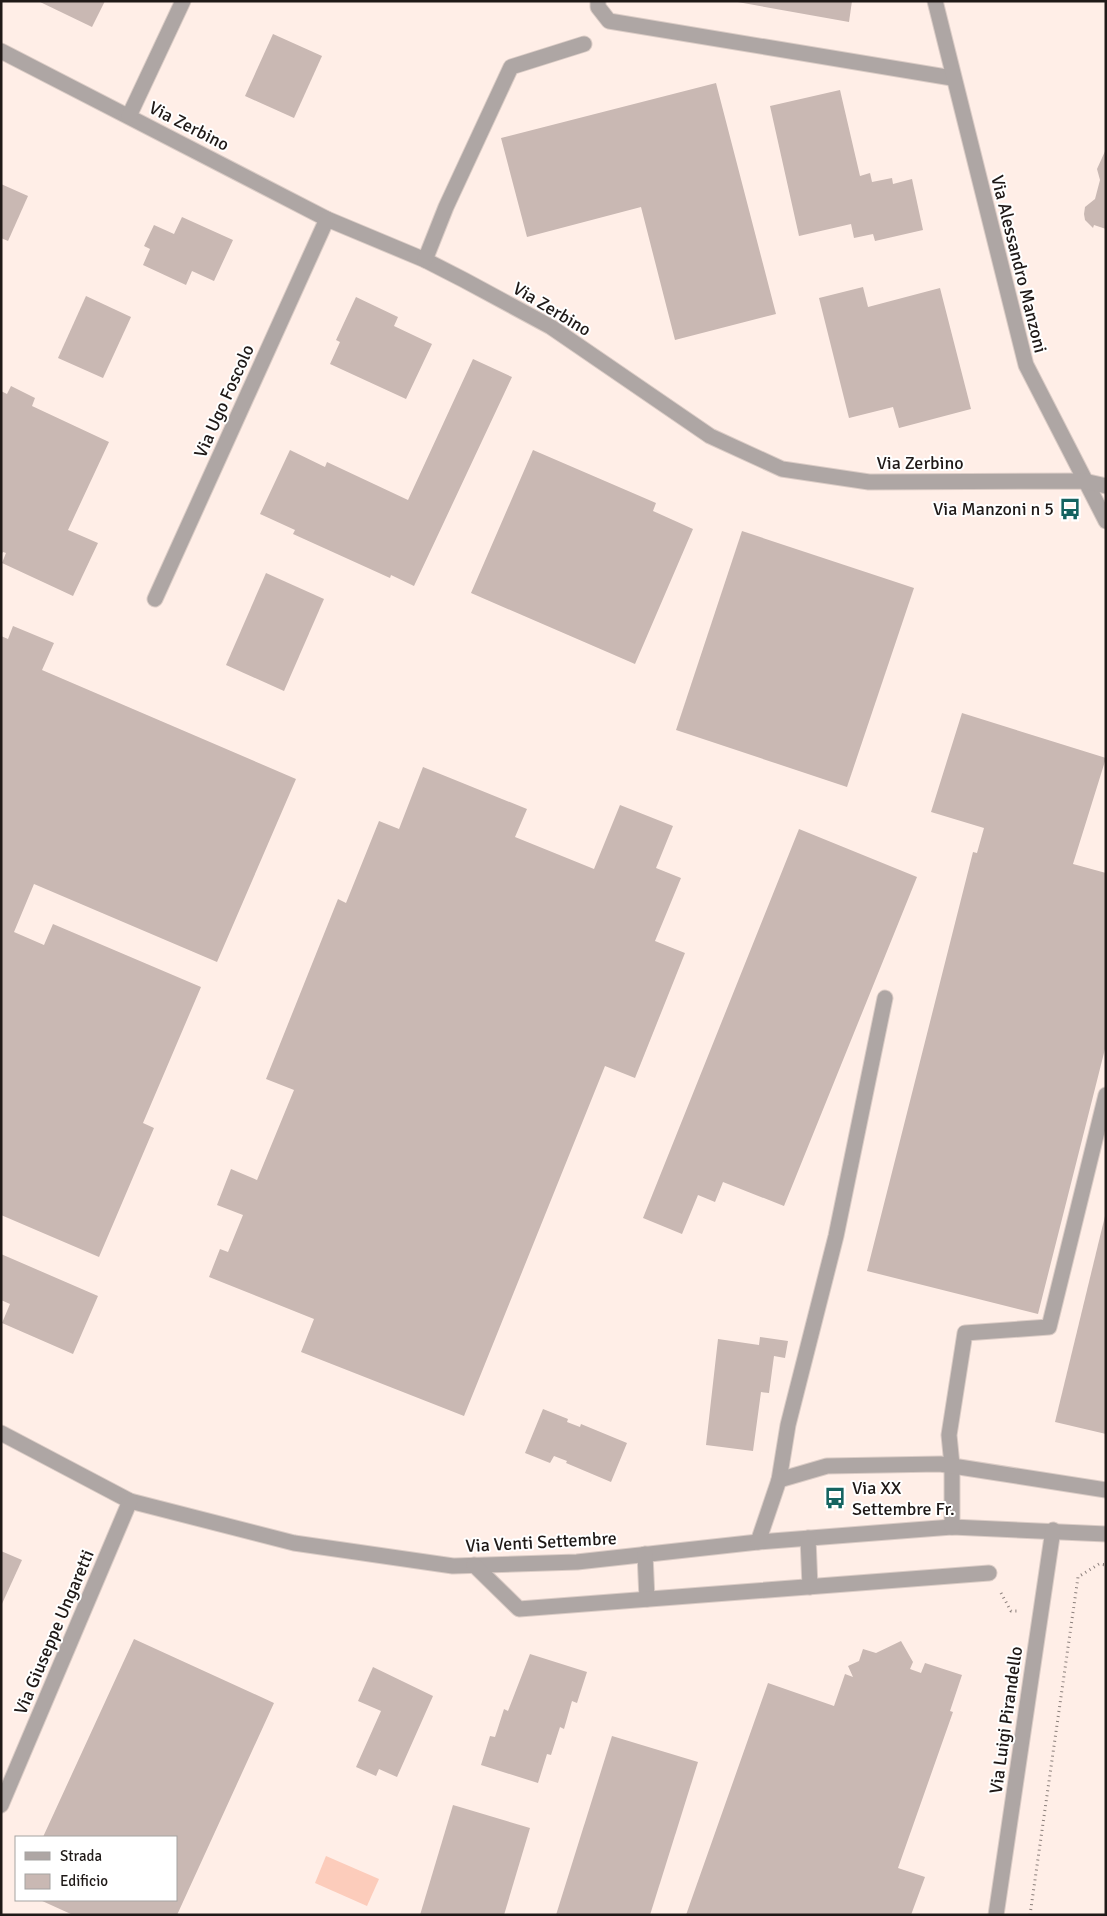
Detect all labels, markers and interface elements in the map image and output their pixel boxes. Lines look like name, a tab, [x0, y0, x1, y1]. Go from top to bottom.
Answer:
street label: Via Zerbino	[145, 96, 233, 156]
street label: Via Alessandro Manzoni	[986, 173, 1052, 355]
street label: Via Zerbino	[509, 277, 595, 341]
street label: Via Ugo Foscolo	[189, 341, 259, 461]
street label: Via Zerbino	[876, 452, 964, 474]
bus stop icon: Via Manzoni n 5	[1057, 496, 1083, 522]
place label: Via Manzoni n 5	[933, 498, 1054, 520]
place label: Via XX Settembre Fr.	[852, 1477, 955, 1520]
bus stop icon: Via XX Settembre Fr.	[822, 1485, 848, 1511]
street label: Via Venti Settembre	[465, 1527, 617, 1557]
street label: Via Giuseppe Ungaretti	[9, 1546, 99, 1718]
street label: Via Luigi Pirandello	[985, 1645, 1027, 1795]
legend	[15, 1836, 178, 1901]
text: Strada	[60, 1847, 102, 1865]
text: Edificio	[60, 1872, 108, 1890]

